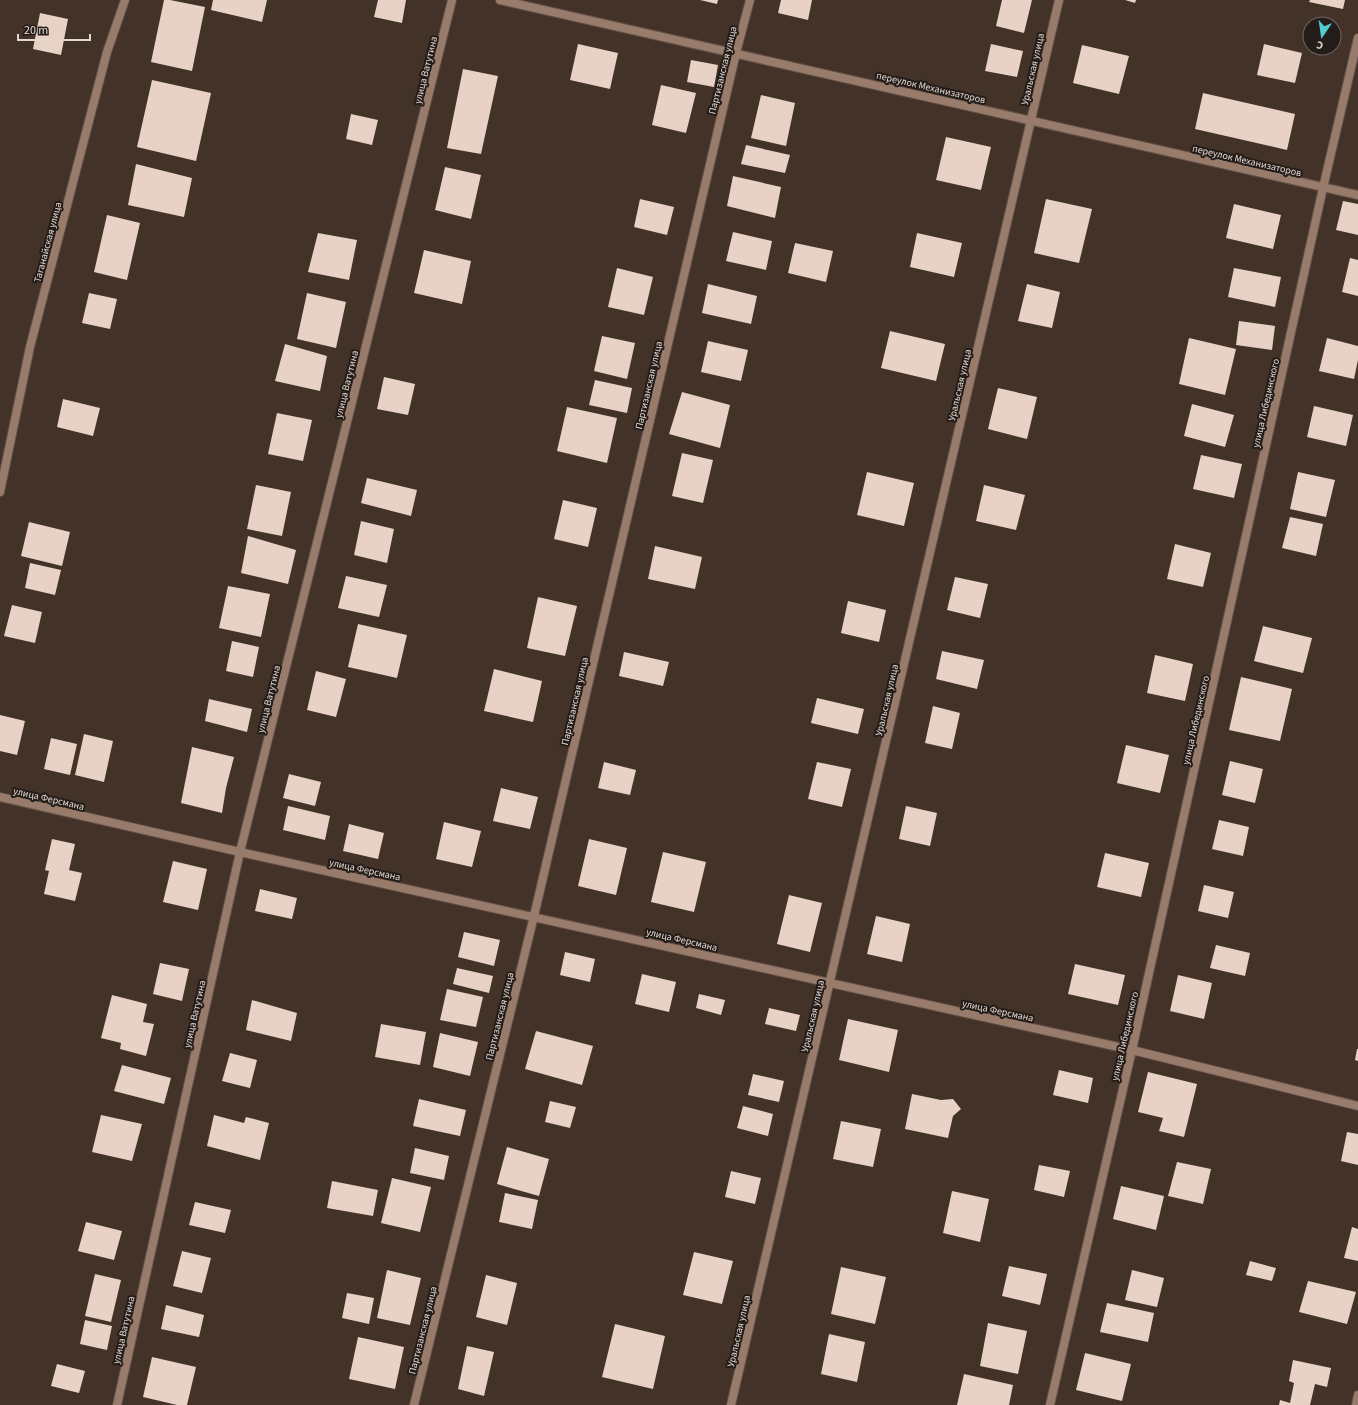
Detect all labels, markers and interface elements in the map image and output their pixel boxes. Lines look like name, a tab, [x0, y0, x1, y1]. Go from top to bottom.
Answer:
scale bar	[18, 16, 90, 42]
north arrow	[1302, 16, 1342, 56]
text: 20 m	[24, 22, 48, 39]
street label: Партизанская улица	[705, 25, 741, 116]
street label: Уральская улица	[1018, 32, 1048, 107]
street label: улица Ватутина	[411, 35, 441, 106]
text: С	[1314, 37, 1325, 53]
street label: переулок Механизаторов	[875, 69, 987, 107]
street label: переулок Механизаторов	[1191, 142, 1303, 180]
street label: Таганайская улица	[31, 201, 65, 284]
street label: Партизанская улица	[632, 340, 666, 431]
street label: Уральская улица	[945, 348, 975, 423]
street label: улица Ватутина	[332, 349, 362, 420]
street label: улица Либединского	[1249, 357, 1283, 449]
street label: Партизанская улица	[558, 656, 592, 747]
street label: Уральская улица	[872, 663, 902, 738]
street label: улица Ватутина	[254, 664, 284, 735]
street label: улица Либединского	[1179, 674, 1213, 766]
street label: улица Ферсмана	[12, 784, 86, 814]
street label: улица Ферсмана	[328, 856, 402, 884]
street label: улица Ферсмана	[645, 925, 719, 955]
street label: Партизанская улица	[482, 971, 518, 1062]
street label: улица Ватутина	[180, 979, 210, 1050]
street label: Уральская улица	[798, 979, 828, 1054]
street label: улица Либединского	[1108, 990, 1142, 1082]
street label: улица Ферсмана	[961, 997, 1035, 1025]
street label: Партизанская улица	[405, 1285, 441, 1376]
street label: Уральская улица	[724, 1294, 754, 1369]
street label: улица Ватутина	[109, 1295, 139, 1366]

